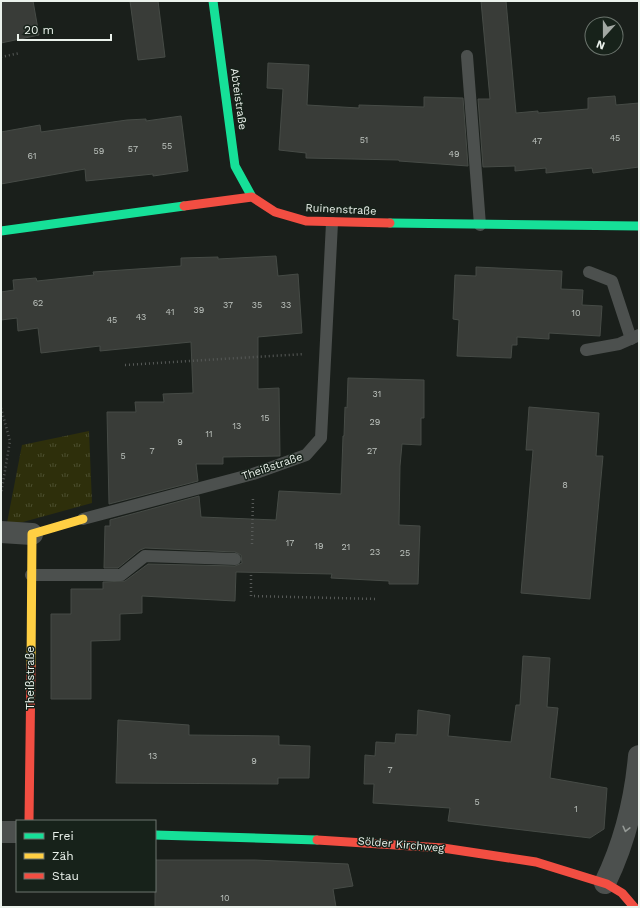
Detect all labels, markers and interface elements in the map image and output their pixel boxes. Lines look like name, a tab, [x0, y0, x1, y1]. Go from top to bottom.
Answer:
scale bar	[18, 16, 111, 42]
north arrow	[584, 16, 624, 56]
text: 20 m	[24, 23, 54, 37]
text: N	[594, 37, 607, 52]
street label: Abteistraße	[228, 67, 249, 131]
house number: 45	[610, 133, 620, 143]
house number: 51	[360, 135, 368, 145]
house number: 47	[532, 136, 542, 146]
house number: 55	[162, 141, 172, 151]
house number: 57	[128, 144, 138, 154]
house number: 59	[94, 146, 104, 156]
house number: 49	[448, 149, 460, 159]
house number: 61	[28, 151, 36, 161]
street label: Ruinenstraße	[305, 201, 377, 218]
house number: 62	[33, 298, 43, 308]
house number: 37	[223, 300, 233, 310]
house number: 35	[252, 300, 262, 310]
house number: 33	[281, 300, 291, 310]
house number: 39	[194, 305, 204, 315]
house number: 41	[166, 307, 174, 317]
house number: 10	[571, 308, 581, 318]
house number: 43	[136, 312, 146, 322]
house number: 45	[107, 315, 117, 325]
house number: 31	[373, 389, 381, 399]
house number: 15	[261, 413, 269, 423]
house number: 29	[370, 417, 380, 427]
house number: 13	[233, 421, 241, 431]
house number: 11	[205, 429, 213, 439]
house number: 9	[177, 437, 183, 447]
house number: 7	[149, 446, 155, 456]
house number: 27	[367, 446, 377, 456]
street label: Theißstraße	[240, 450, 304, 483]
house number: 5	[120, 451, 126, 461]
house number: 8	[562, 480, 568, 490]
house number: 17	[286, 538, 294, 548]
house number: 19	[314, 541, 324, 551]
house number: 21	[342, 542, 350, 552]
house number: 23	[370, 547, 380, 557]
house number: 25	[400, 548, 410, 558]
street label: Theißstraße	[24, 646, 37, 710]
house number: 13	[149, 751, 157, 761]
house number: 9	[251, 756, 257, 766]
house number: 7	[387, 765, 393, 775]
house number: 5	[474, 797, 480, 807]
house number: 1	[574, 804, 578, 814]
legend	[16, 820, 156, 892]
one-way arrow	[622, 825, 631, 832]
text: Frei	[52, 829, 74, 843]
street label: Sölder Kirchweg	[357, 834, 445, 855]
text: Zäh	[52, 849, 74, 863]
text: Stau	[52, 869, 79, 883]
house number: 10	[220, 893, 230, 903]

